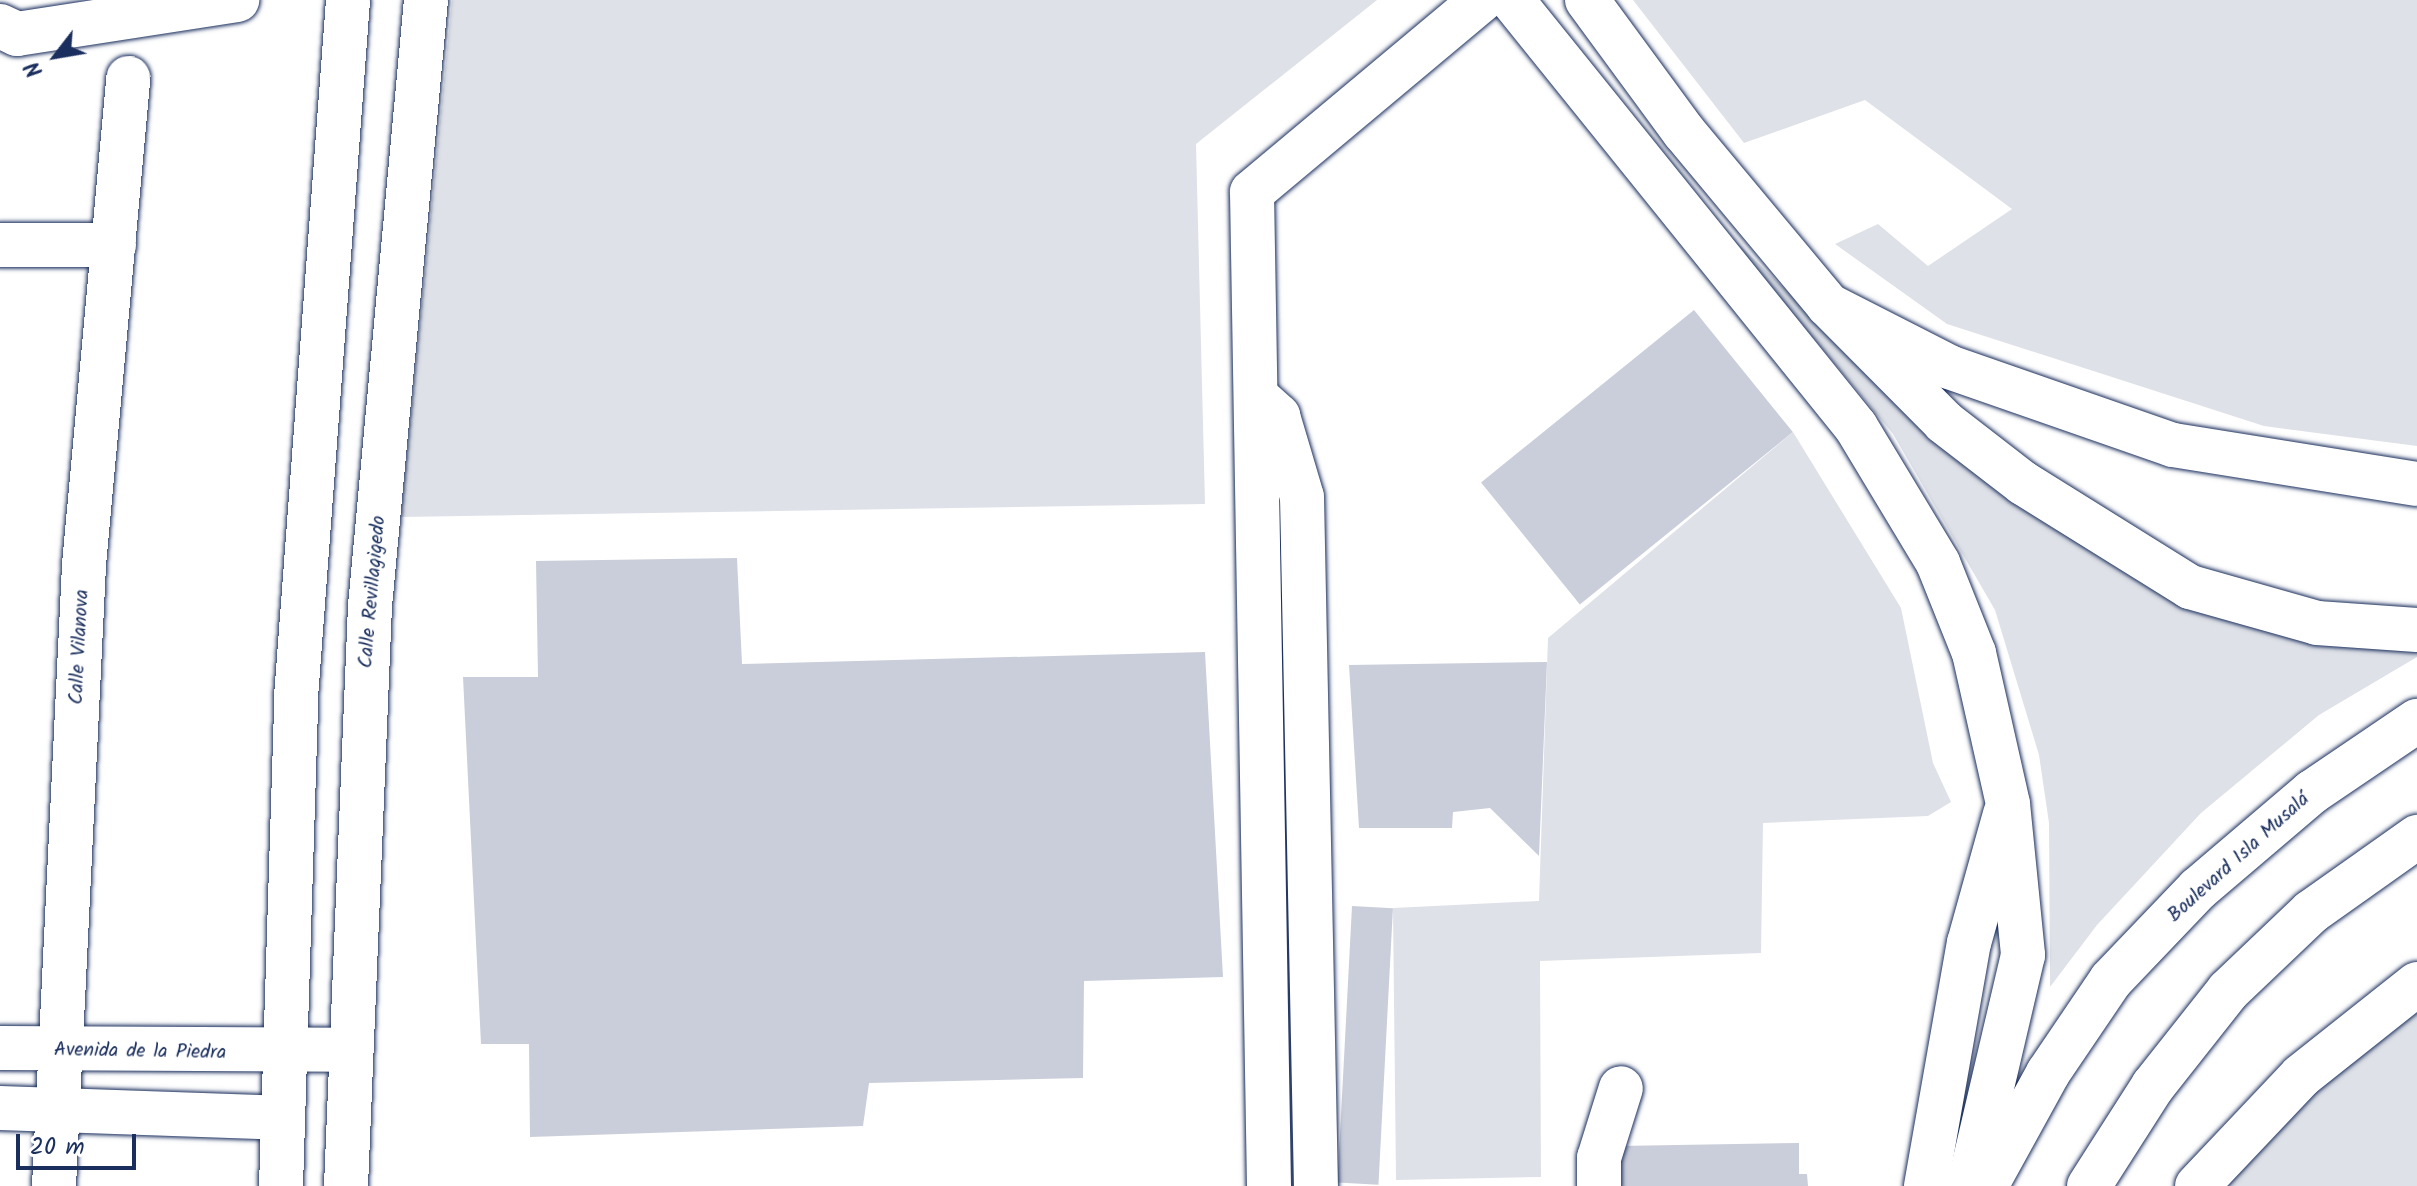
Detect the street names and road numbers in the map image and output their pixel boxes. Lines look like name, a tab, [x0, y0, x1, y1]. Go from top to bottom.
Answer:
street label: Calle Revillagigedo	[354, 515, 392, 669]
street label: Calle Vilanova	[65, 589, 95, 705]
street label: Boulevard Isla Musalá	[2163, 788, 2315, 928]
street label: Avenida de la Piedra	[54, 1038, 226, 1066]

